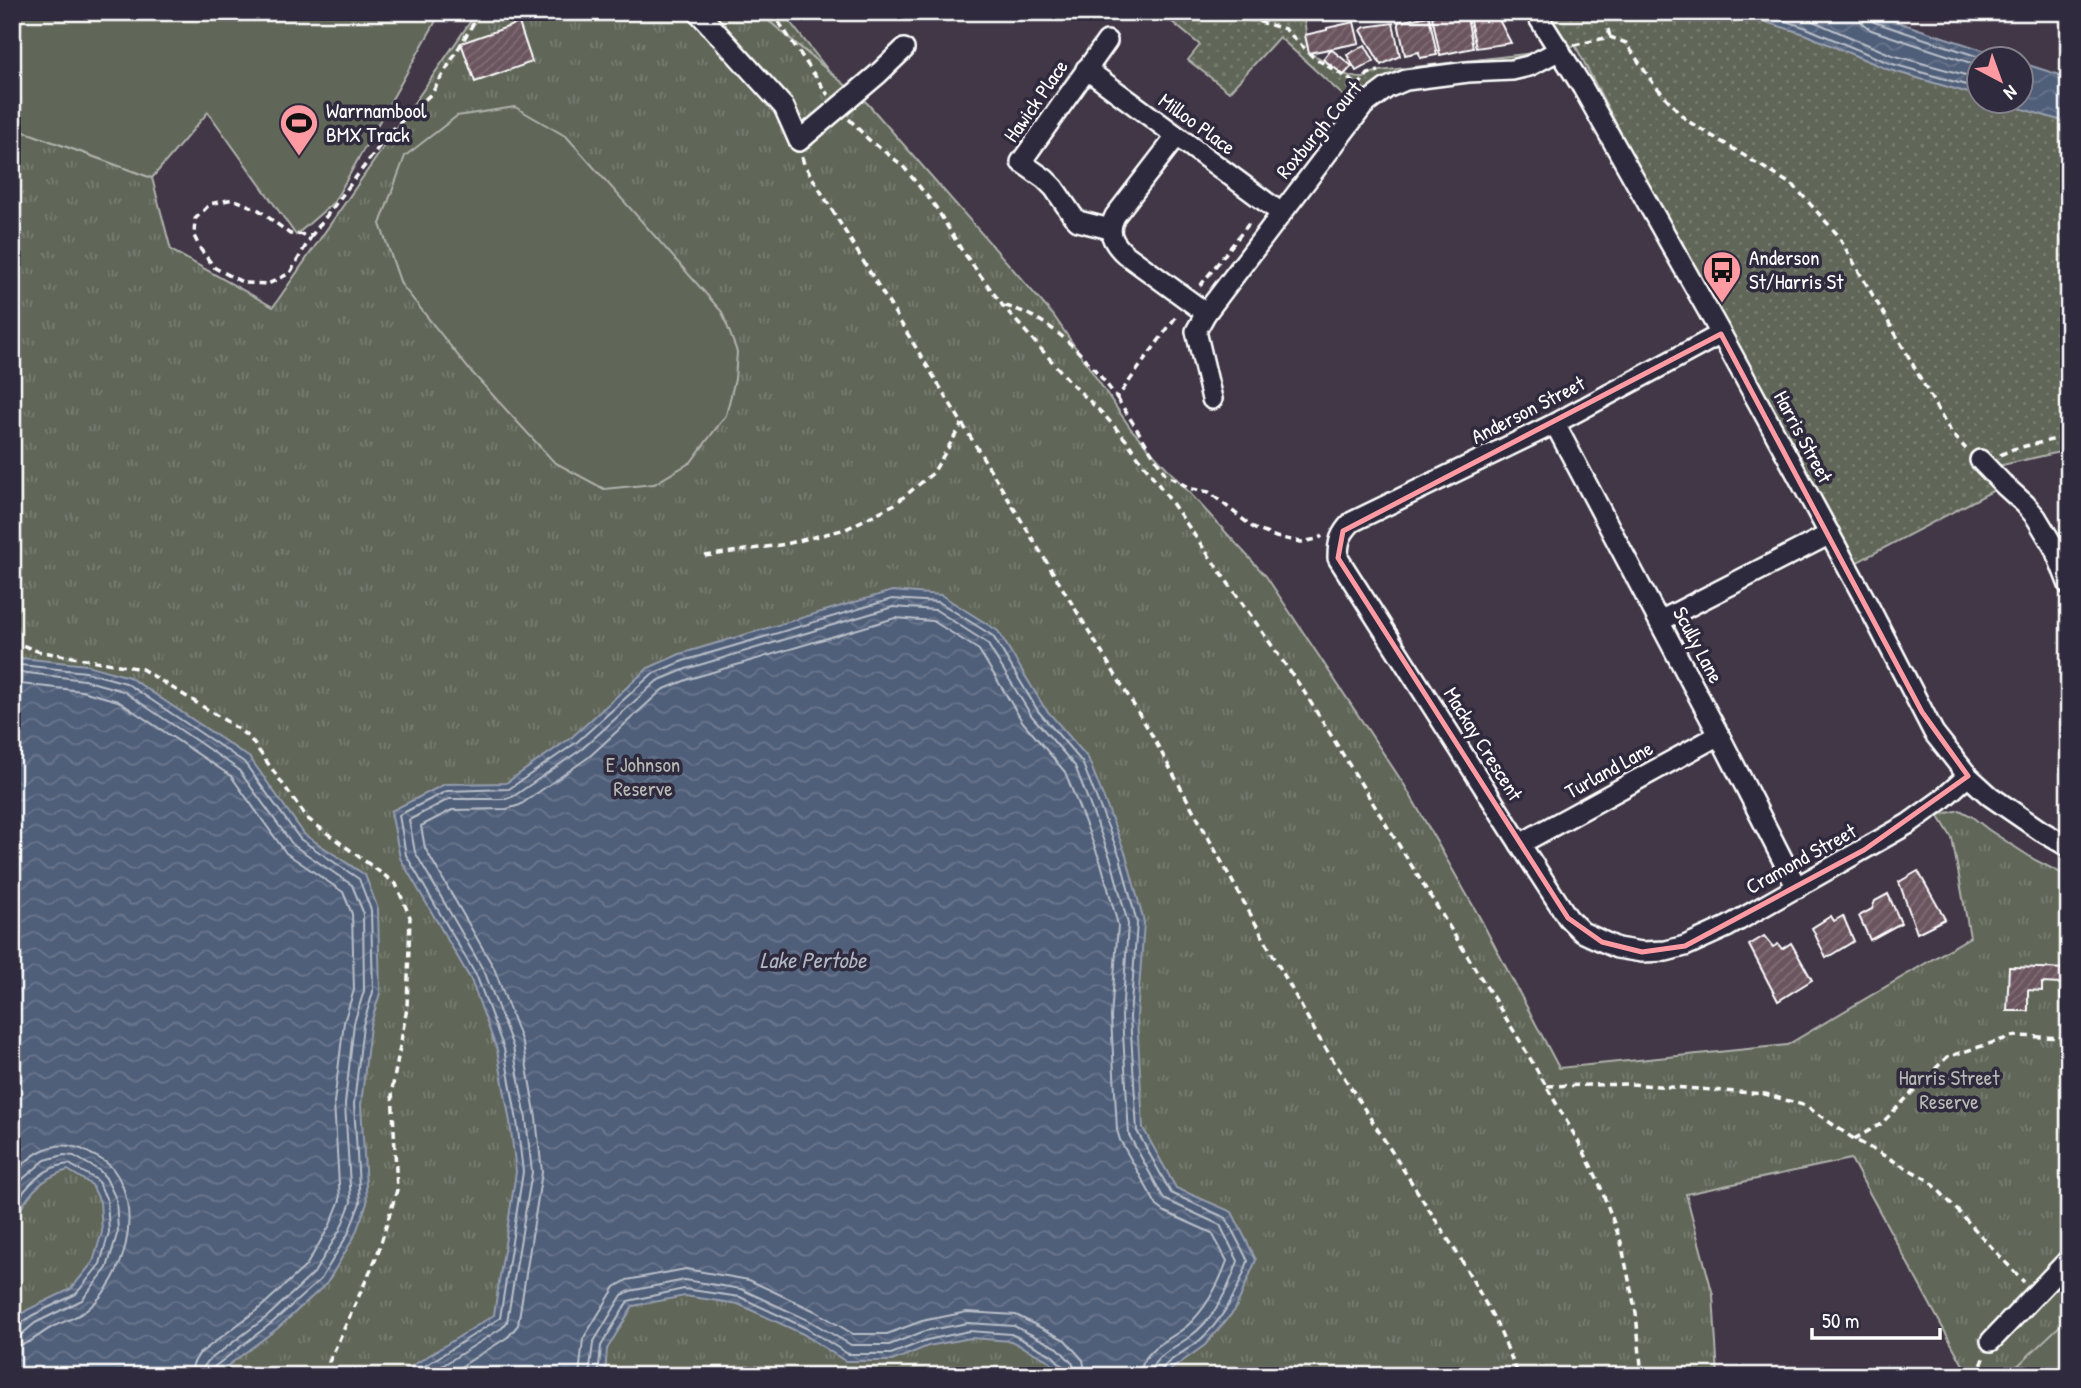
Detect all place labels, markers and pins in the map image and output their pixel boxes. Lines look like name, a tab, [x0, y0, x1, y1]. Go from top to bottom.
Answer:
place label: Warrnambool BMX Track	[326, 96, 427, 149]
sports icon: Warrnambool BMX Track	[278, 102, 320, 157]
place label: Anderson St/Harris St	[1749, 243, 1844, 296]
bus stop icon: Anderson St/Harris St	[1701, 249, 1743, 304]

